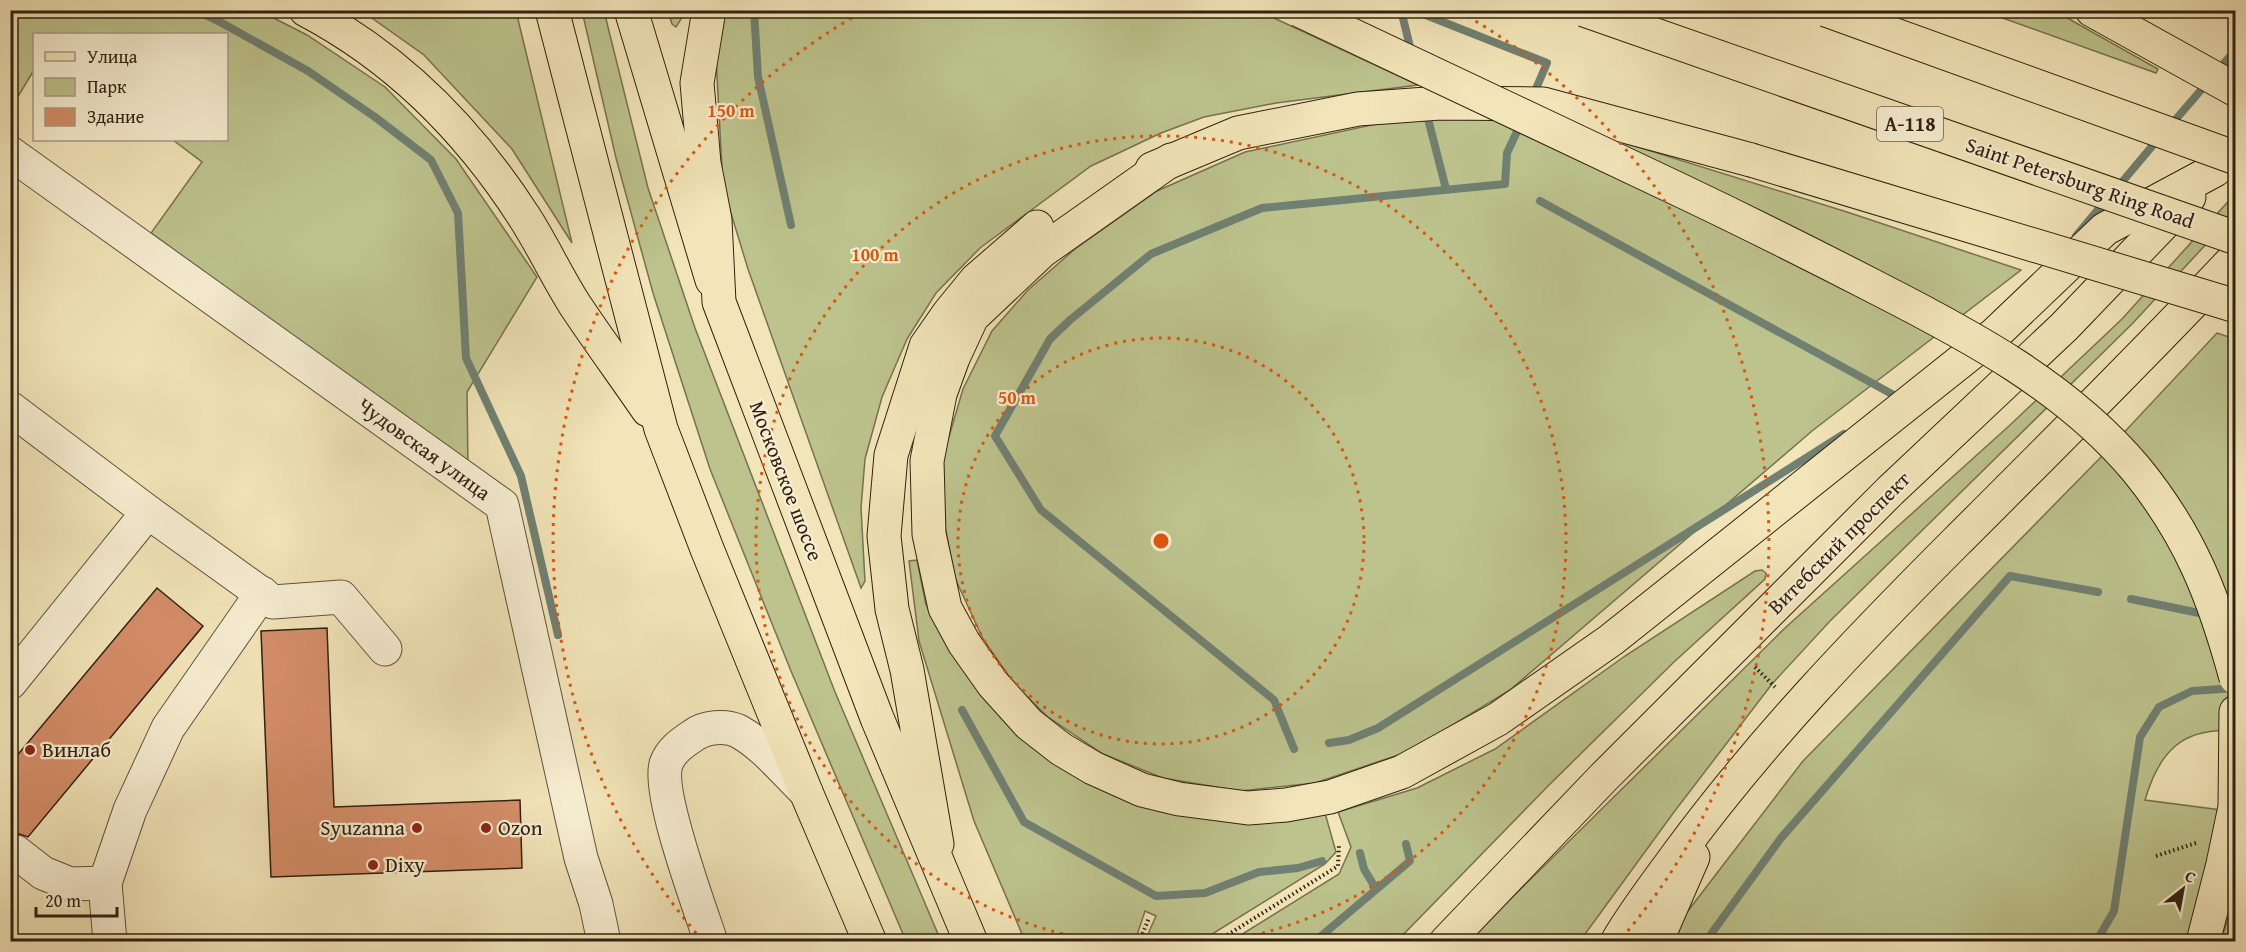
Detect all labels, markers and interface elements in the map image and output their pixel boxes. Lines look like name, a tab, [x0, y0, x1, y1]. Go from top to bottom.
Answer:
legend	[33, 33, 228, 141]
text: Улица	[87, 43, 138, 70]
text: Парк	[87, 73, 127, 100]
text: 150 m	[707, 97, 755, 124]
text: Здание	[87, 103, 144, 130]
road number: А-118	[1877, 107, 1943, 141]
street label: Saint Petersburg Ring Road	[1962, 129, 2199, 237]
text: 100 m	[851, 241, 899, 268]
text: 50 m	[998, 384, 1037, 411]
street label: Чудовская улица	[351, 390, 497, 508]
street label: Московское шоссе	[742, 396, 831, 565]
street label: Витебский проспект	[1760, 464, 1917, 621]
centre of rings	[1151, 531, 1171, 551]
place label: Винлаб	[42, 734, 111, 765]
marker: Винлаб	[23, 743, 37, 757]
place label: Syuzanna	[320, 812, 405, 843]
place label: Ozon	[498, 812, 543, 843]
marker: Syuzanna	[410, 821, 424, 835]
marker: Ozon	[479, 821, 493, 835]
place label: Dixy	[385, 849, 425, 880]
marker: Dixy	[366, 858, 380, 872]
north arrow	[2153, 859, 2213, 919]
text: С	[2181, 864, 2201, 889]
scale bar	[36, 880, 117, 918]
text: 20 m	[45, 887, 81, 914]

